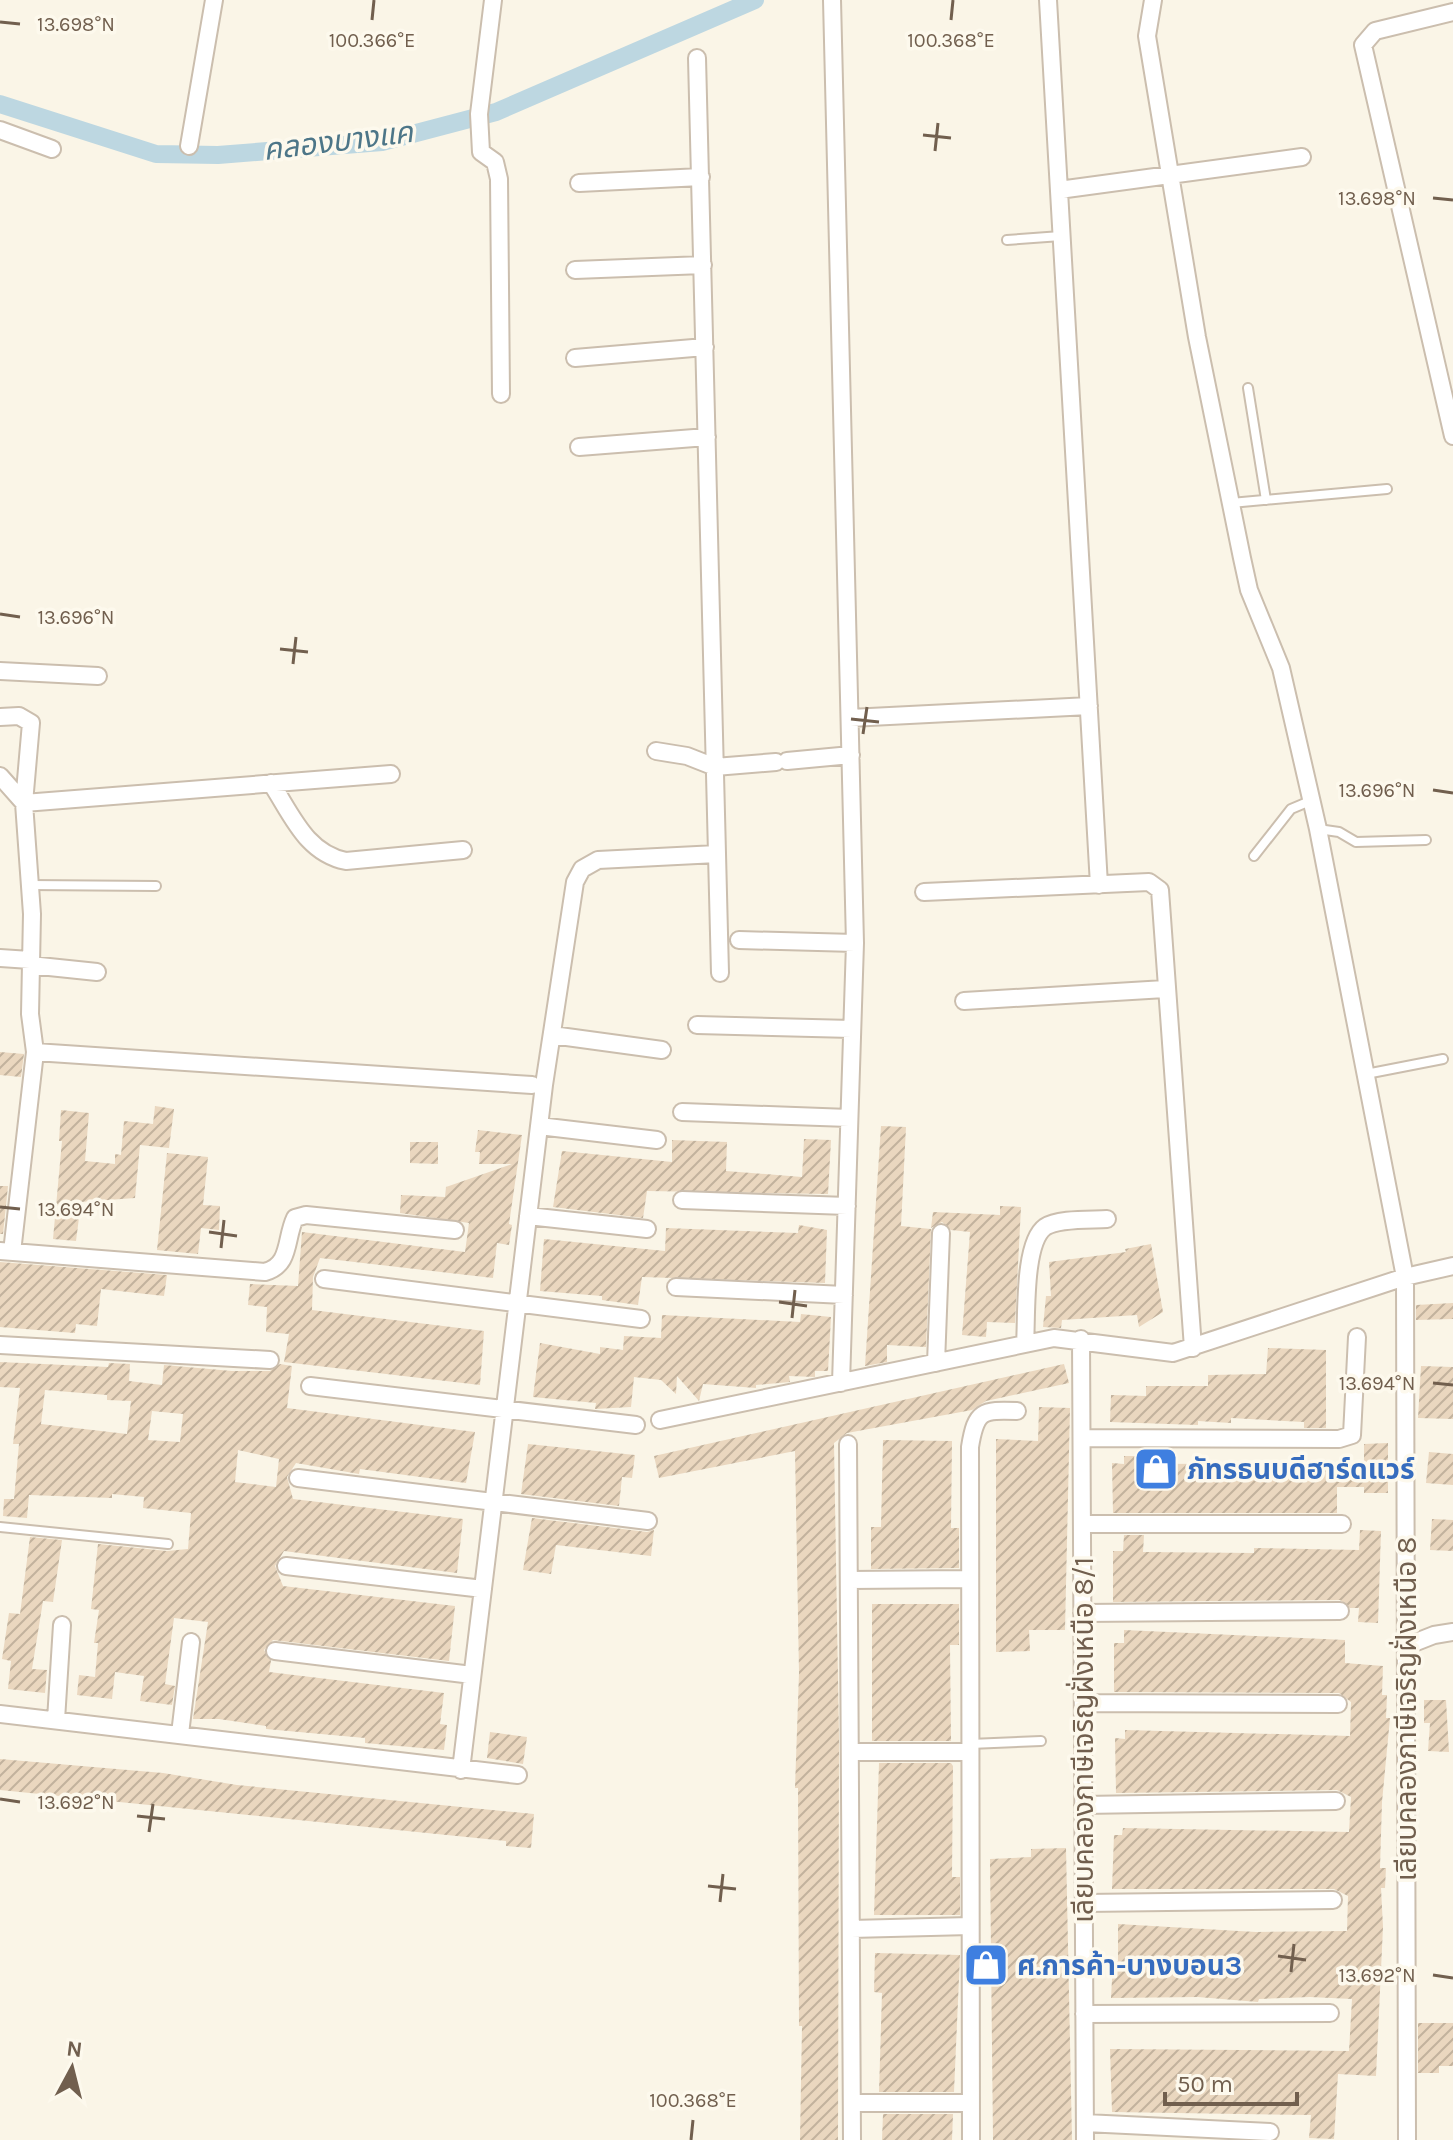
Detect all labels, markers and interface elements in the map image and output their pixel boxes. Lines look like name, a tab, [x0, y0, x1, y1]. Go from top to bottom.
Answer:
text: 13.698°N	[37, 13, 115, 36]
text: 100.366°E	[329, 29, 415, 52]
text: 100.368°E	[907, 29, 995, 52]
water label: คลองบางแค	[261, 114, 416, 168]
text: 13.698°N	[1338, 187, 1416, 210]
text: 13.696°N	[38, 606, 114, 629]
text: 13.696°N	[1339, 779, 1415, 802]
text: 13.694°N	[38, 1198, 114, 1221]
text: 13.694°N	[1339, 1372, 1415, 1395]
shop icon: ภัทรธนบดีฮาร์ดแวร์	[1132, 1445, 1180, 1493]
place label: ภัทรธนบดีฮาร์ดแวร์	[1187, 1453, 1415, 1486]
street label: เลียบคลองภาษีเจริญฝั่งเหนือ 8	[1388, 1537, 1423, 1881]
street label: เลียบคลองภาษีเจริญฝั่งเหนือ 8/1	[1065, 1557, 1100, 1923]
text: 13.692°N	[37, 1791, 115, 1814]
shop icon: ศ.การค้า-บางบอน3	[962, 1941, 1010, 1989]
place label: ศ.การค้า-บางบอน3	[1017, 1949, 1242, 1982]
text: 13.692°N	[1338, 1964, 1416, 1987]
north arrow	[32, 2028, 112, 2108]
text: N	[65, 2035, 84, 2063]
scale bar	[1165, 2056, 1297, 2106]
text: 50 m	[1177, 2070, 1233, 2098]
text: 100.368°E	[649, 2089, 737, 2112]

